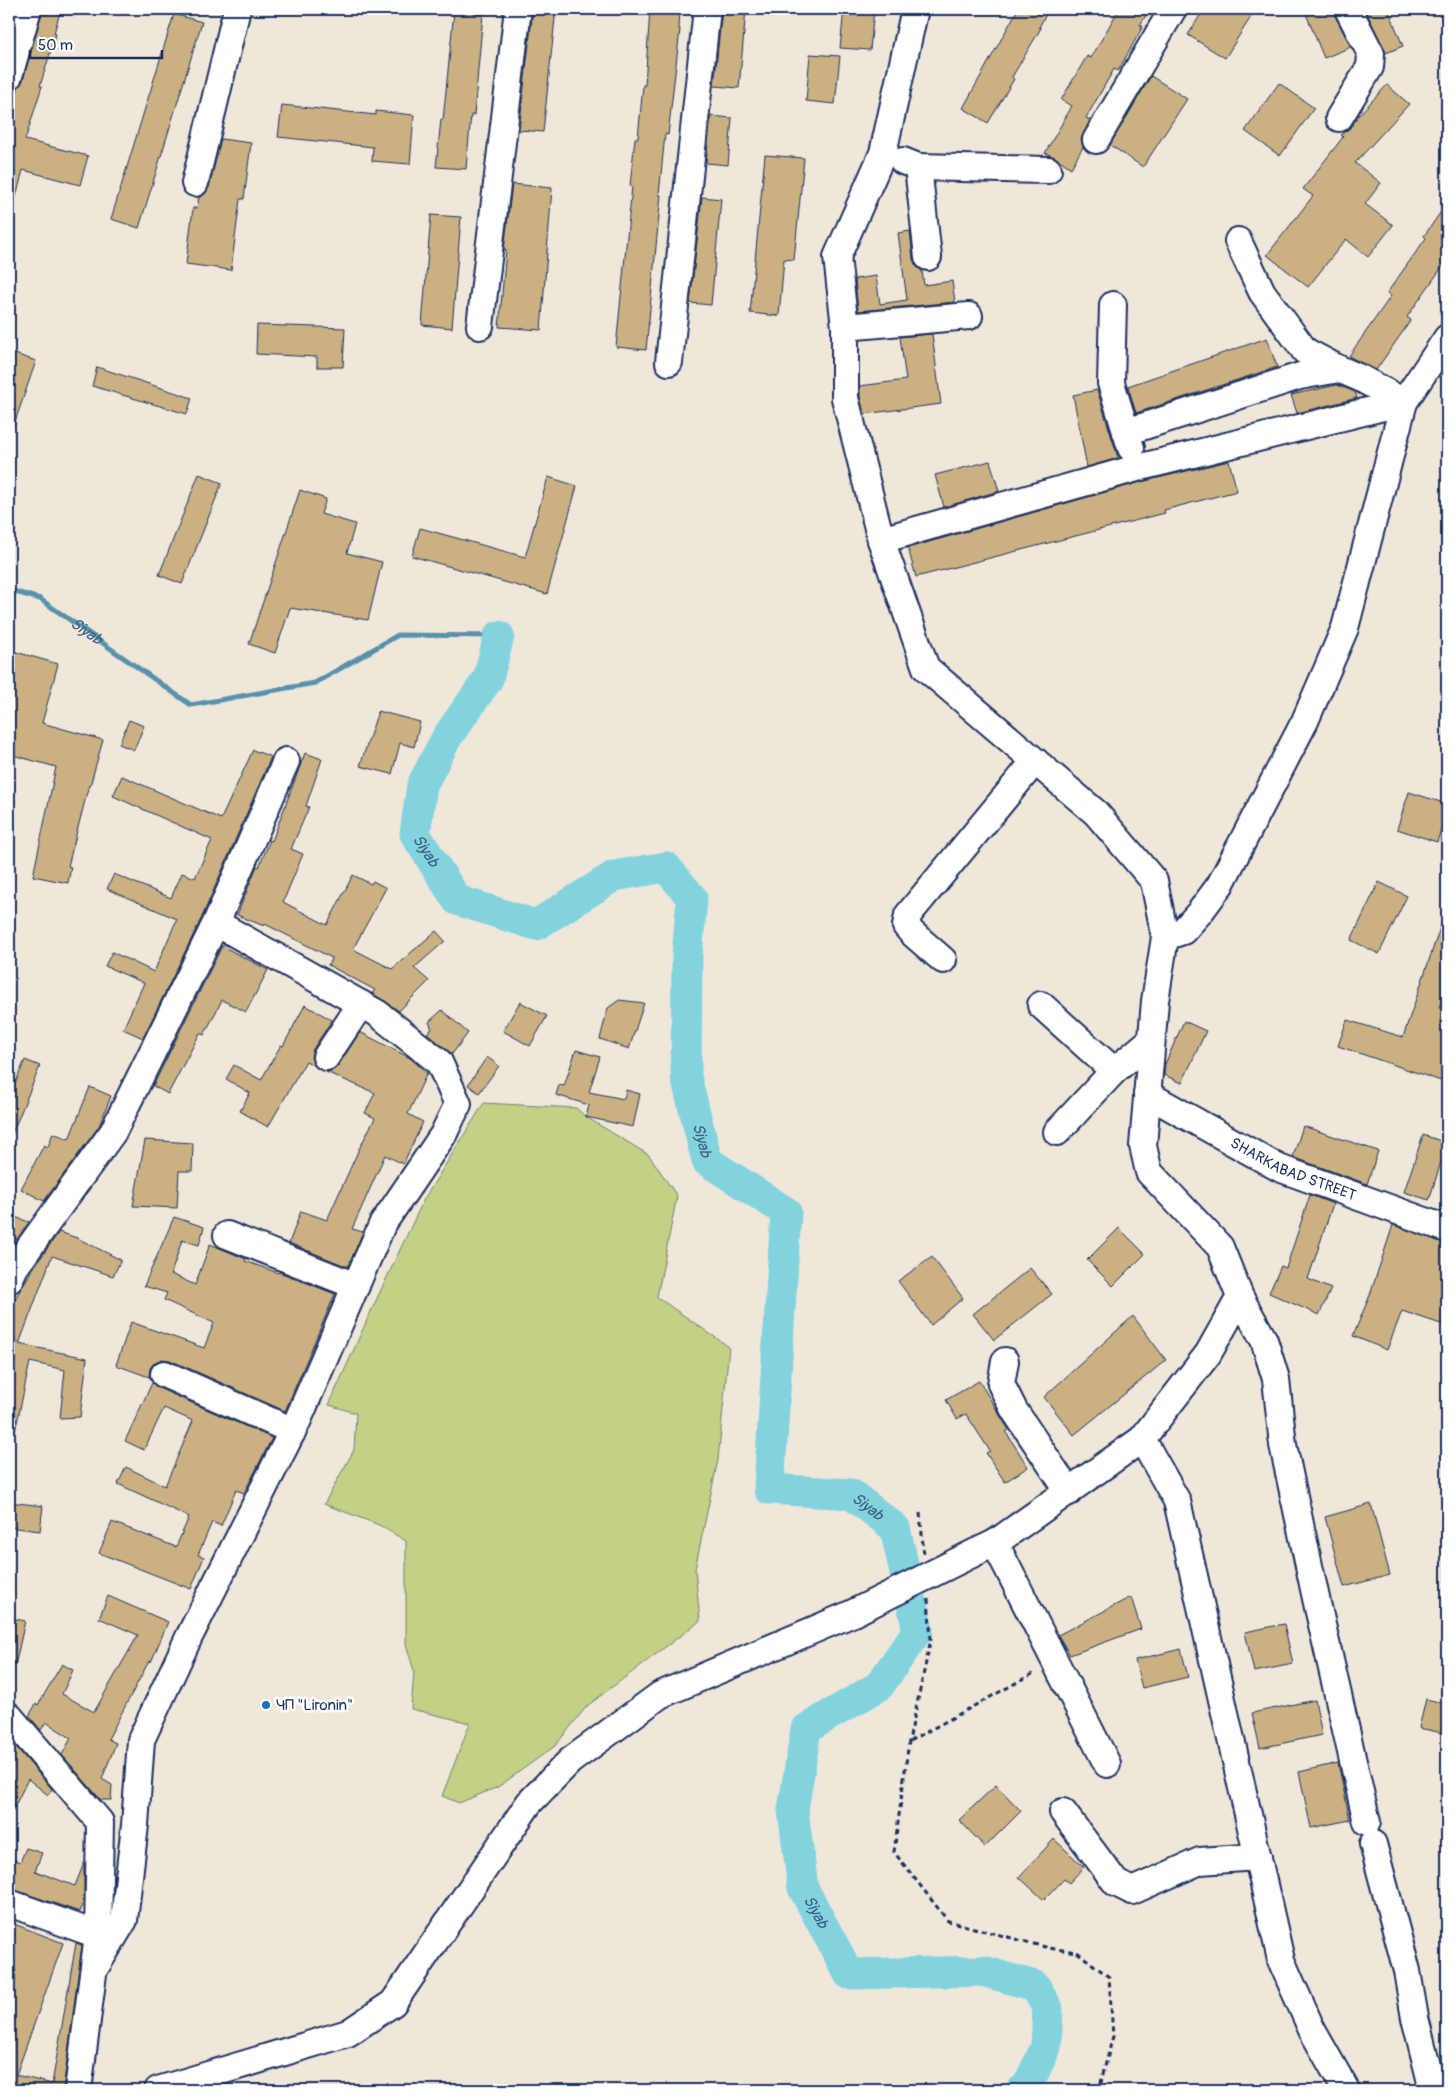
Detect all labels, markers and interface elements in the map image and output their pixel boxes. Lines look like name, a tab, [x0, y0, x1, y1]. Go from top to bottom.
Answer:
scale bar	[30, 28, 162, 60]
text: 50 m	[38, 36, 73, 55]
water label: Siyab	[67, 614, 107, 650]
water label: Siyab	[408, 831, 444, 872]
water label: Siyab	[688, 1121, 716, 1161]
street label: SHARKABAD STREET	[1227, 1133, 1359, 1205]
water label: Siyab	[848, 1488, 888, 1526]
place label: ЧП "Lironin"	[276, 1696, 353, 1715]
marker: ЧП "Lironin"	[260, 1699, 272, 1711]
water label: Siyab	[799, 1892, 833, 1933]

